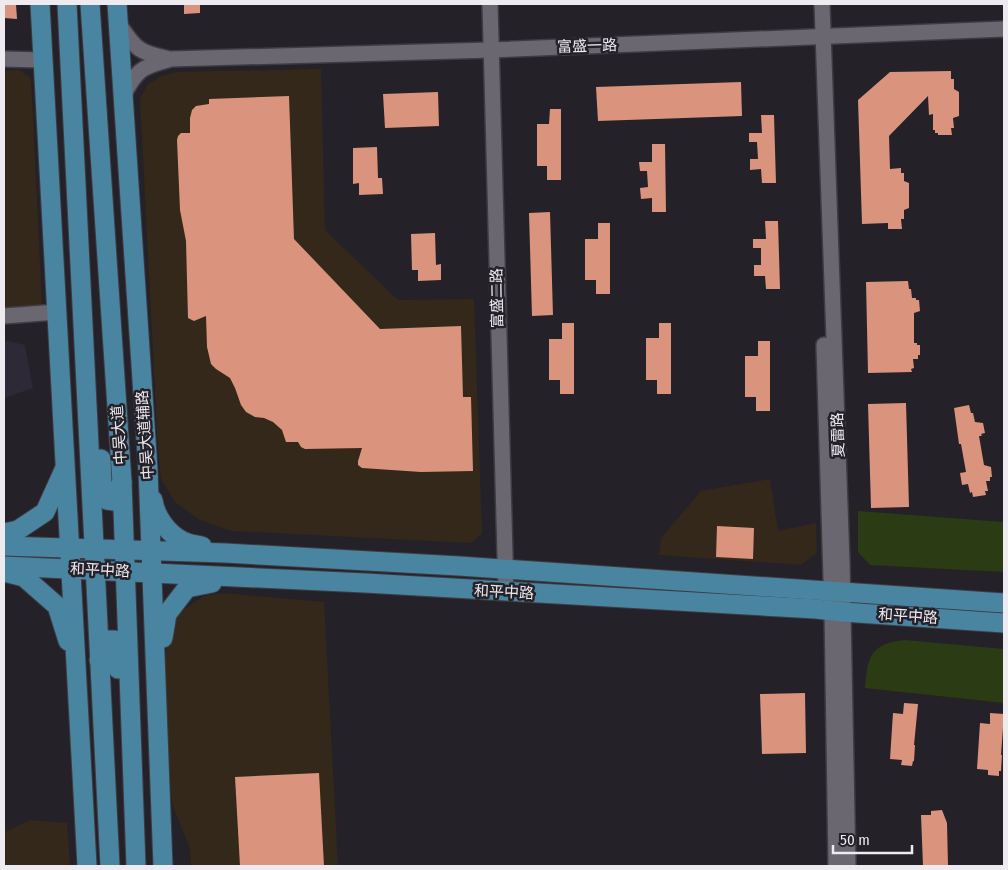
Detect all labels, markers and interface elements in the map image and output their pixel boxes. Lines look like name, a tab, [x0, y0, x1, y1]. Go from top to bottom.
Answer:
street label: 富盛一路	[557, 36, 617, 56]
street label: 富盛二路	[487, 268, 507, 328]
street label: 中吴大道辅路	[133, 389, 157, 481]
street label: 中吴大道	[108, 404, 130, 466]
street label: 夏雷路	[828, 412, 848, 458]
street label: 和平中路	[70, 559, 130, 581]
street label: 和平中路	[474, 581, 534, 603]
street label: 和平中路	[877, 605, 939, 627]
scale bar	[833, 822, 912, 854]
text: 50 m	[840, 831, 870, 849]

